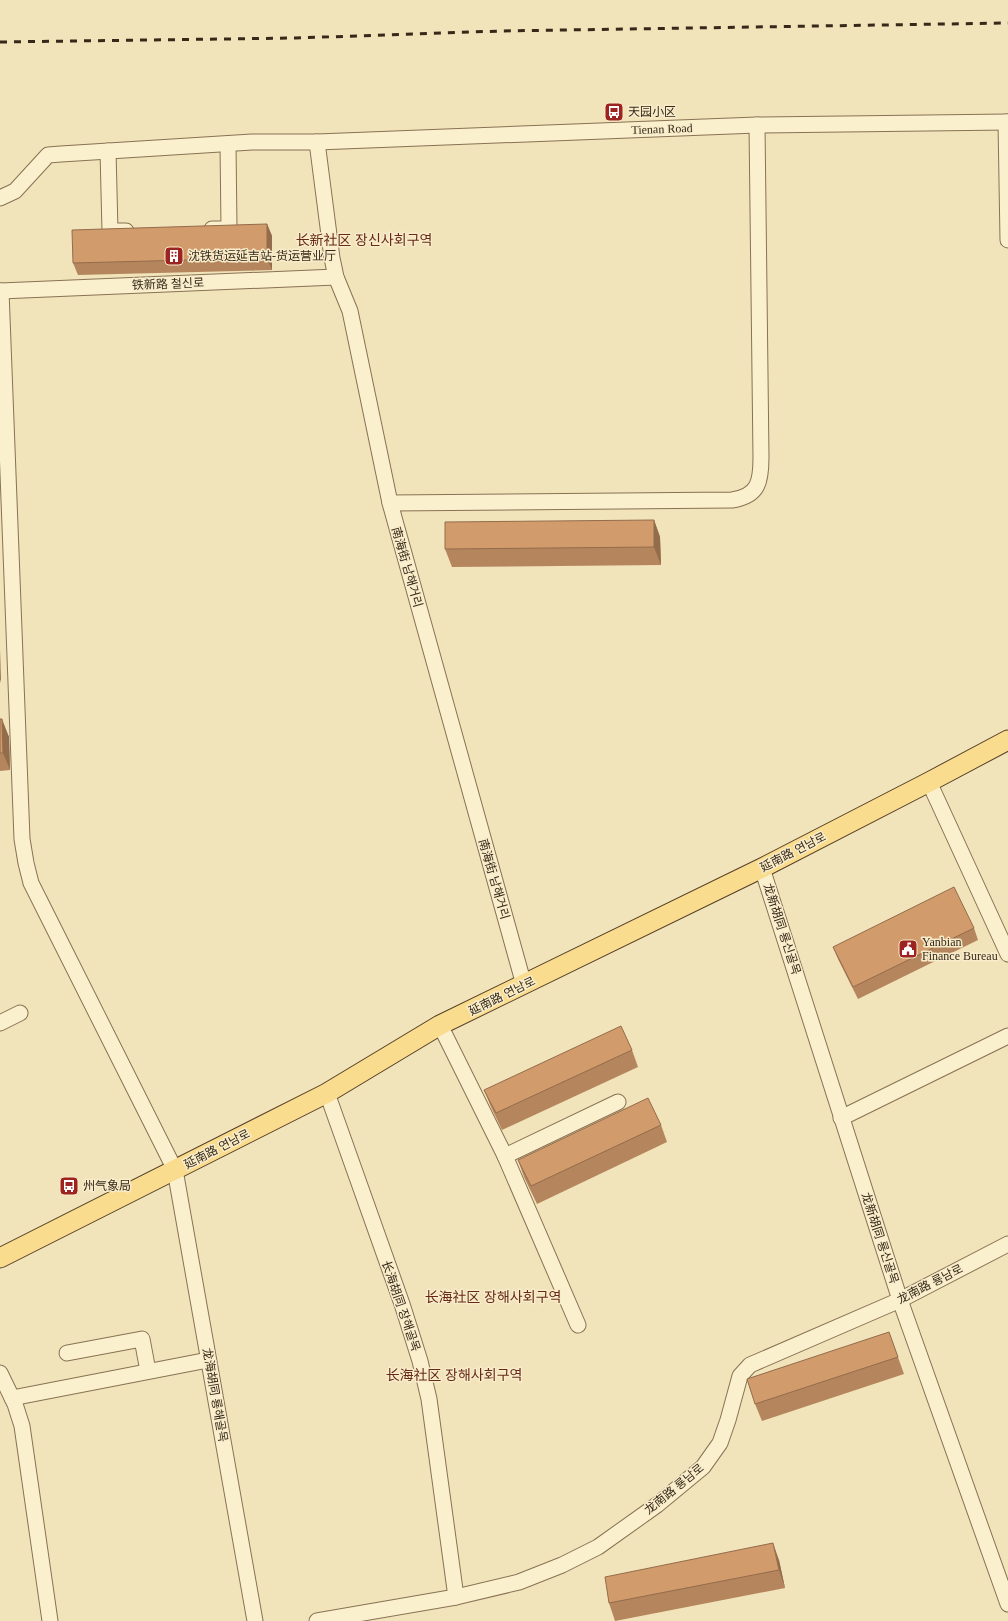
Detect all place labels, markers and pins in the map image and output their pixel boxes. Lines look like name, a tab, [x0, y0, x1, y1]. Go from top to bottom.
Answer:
bus stop icon: 天园小区	[603, 101, 625, 123]
place label: 天园小区	[628, 105, 676, 119]
building icon: 沈铁货运延吉站-货运营业厅	[163, 245, 185, 267]
place label: 沈铁货运延吉站-货运营业厅	[188, 249, 336, 263]
place label: Yanbian Finance Bureau	[922, 935, 998, 963]
public building icon: Yanbian Finance Bureau	[897, 938, 919, 960]
bus stop icon: 州气象局	[58, 1175, 80, 1197]
place label: 州气象局	[83, 1179, 131, 1193]

